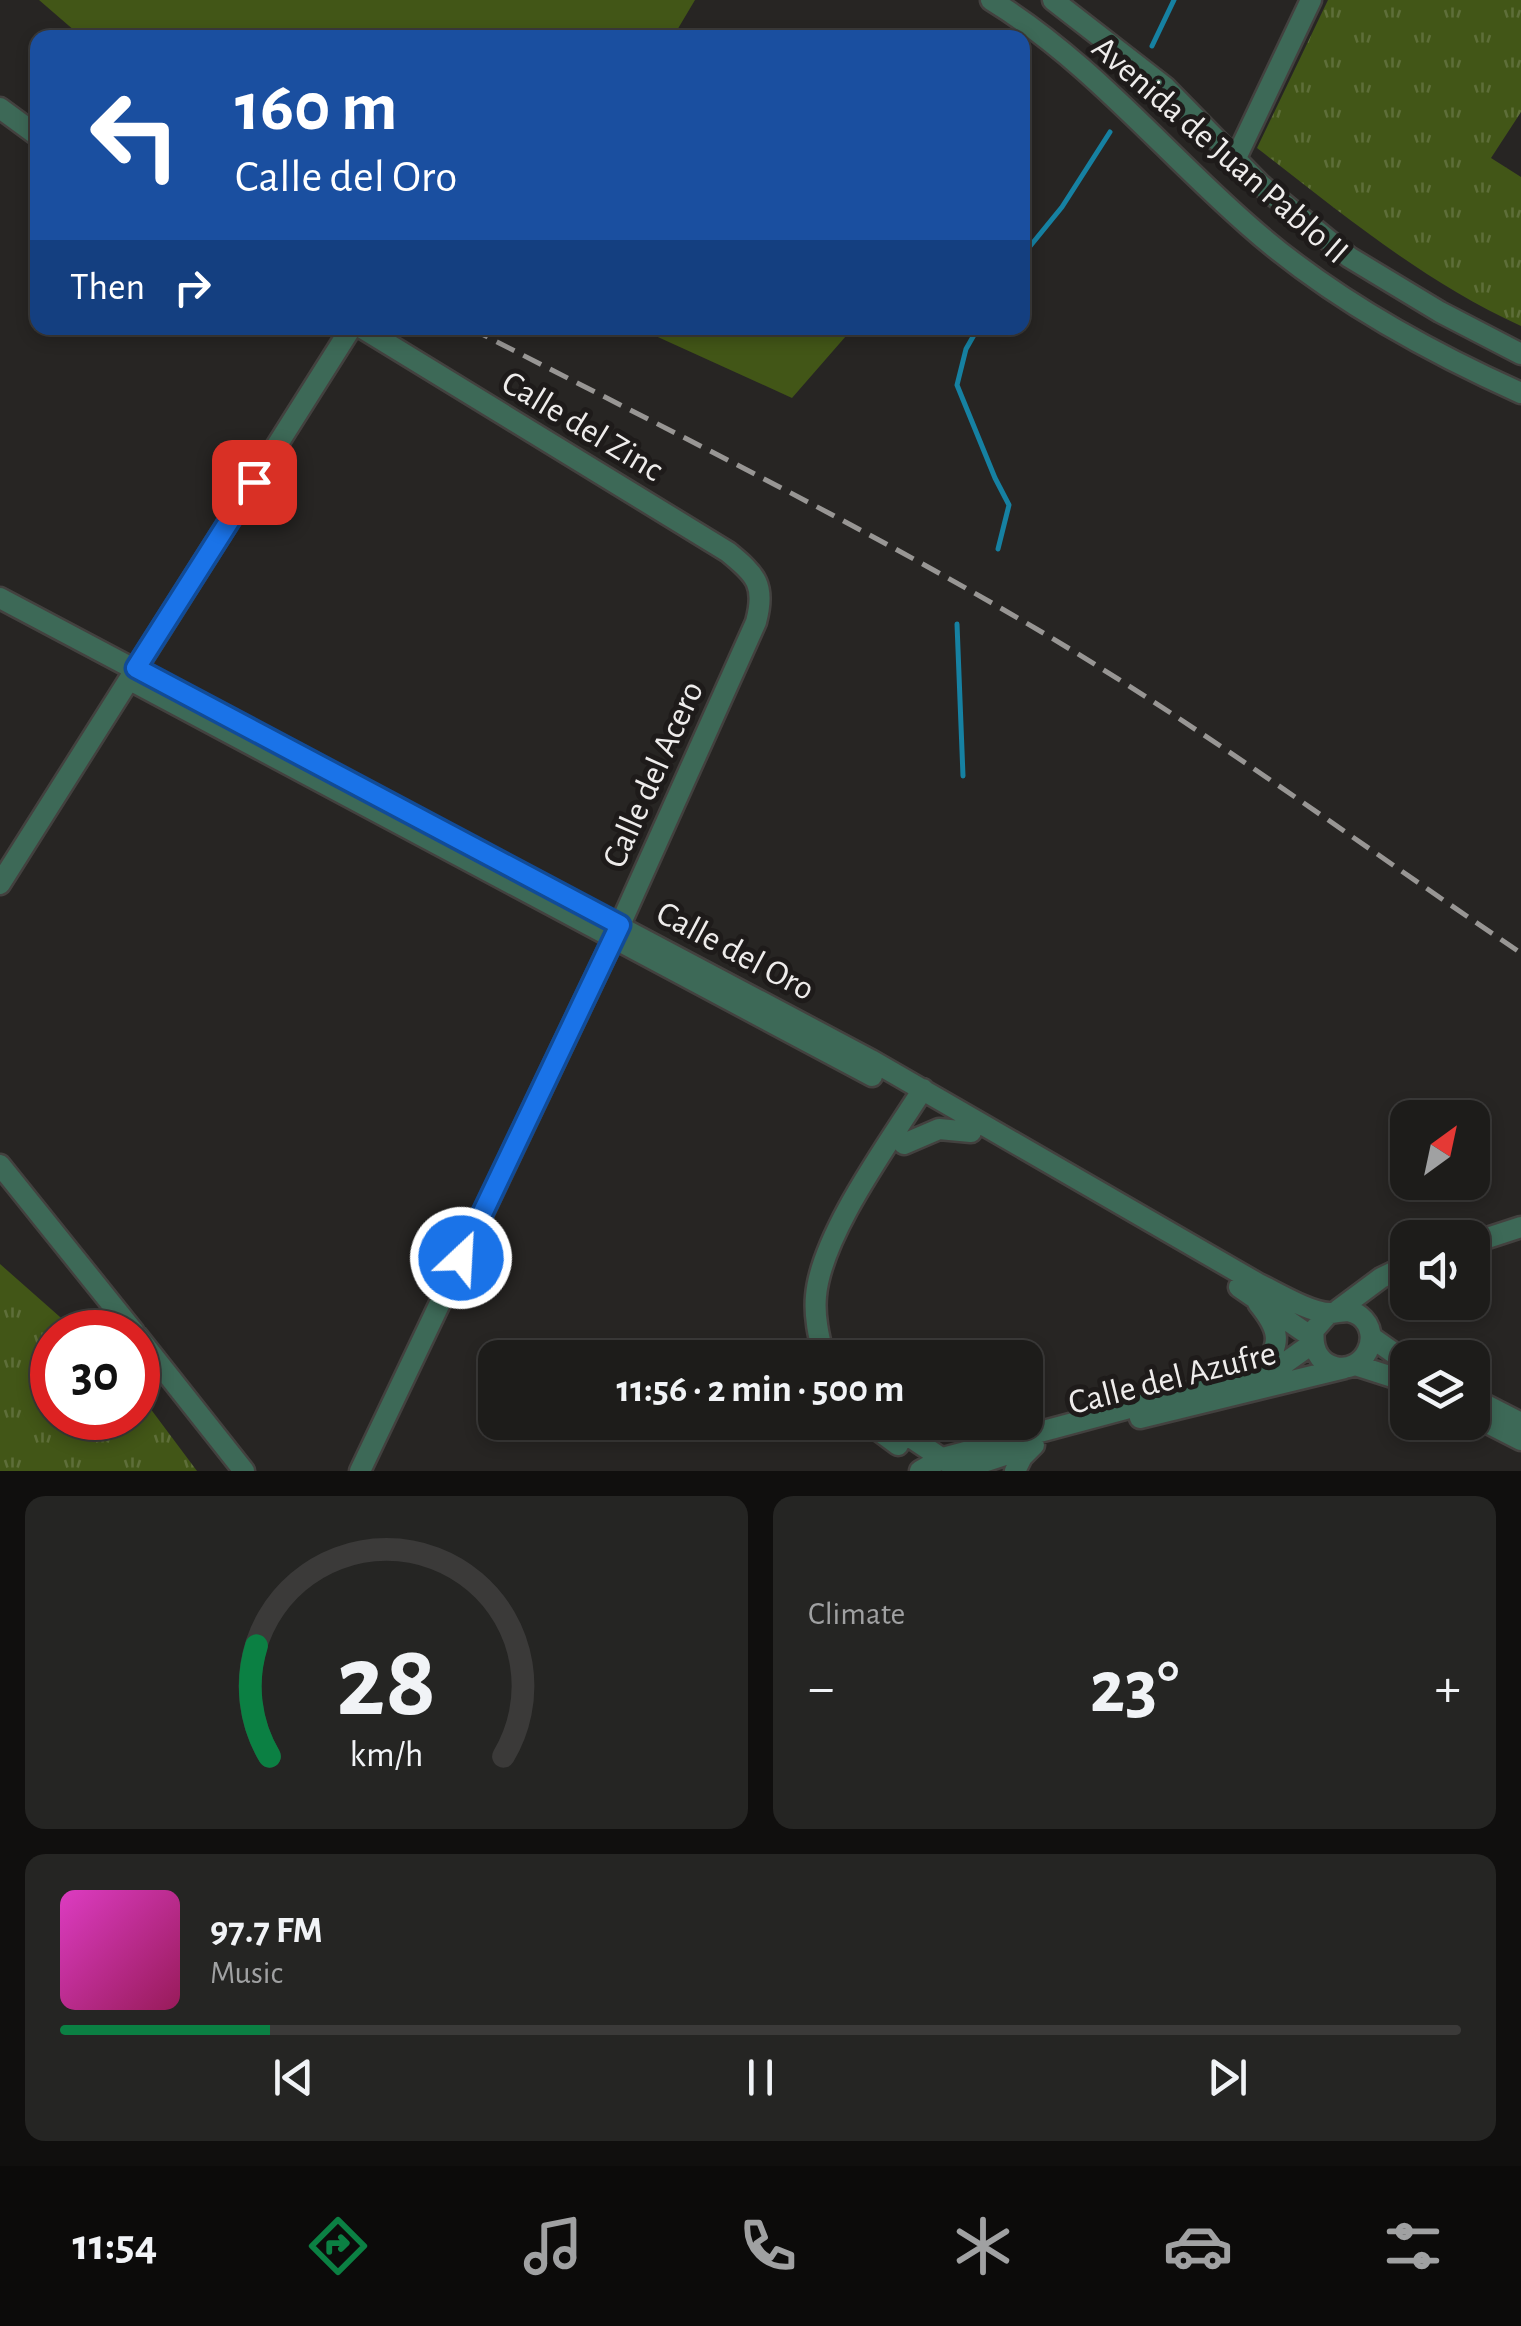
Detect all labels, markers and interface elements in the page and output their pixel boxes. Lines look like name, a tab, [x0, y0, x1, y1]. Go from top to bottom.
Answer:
street label: Avenida de Juan Pablo II	[1085, 30, 1355, 270]
icon: left	[70, 70, 200, 200]
text: 160 m	[235, 73, 398, 143]
text: Calle del Oro	[235, 155, 457, 200]
icon: right	[165, 260, 220, 315]
text: Then	[70, 269, 145, 307]
street label: Calle del Zinc	[496, 365, 669, 488]
pin	[212, 440, 297, 525]
icon: arrive	[227, 455, 282, 510]
street label: Calle del Acero	[597, 676, 710, 873]
street label: Calle del Oro	[651, 895, 820, 1007]
north arrow	[1390, 1100, 1490, 1200]
map controls	[1390, 1100, 1490, 1440]
position arrow	[409, 1206, 513, 1310]
button: sound	[1390, 1220, 1490, 1320]
speed limit sign: 30	[30, 1310, 160, 1440]
street label: Calle del Azufre	[1065, 1336, 1280, 1421]
button: layers	[1390, 1340, 1490, 1440]
text: 11:56 · 2 min · 500 m	[617, 1371, 904, 1409]
text: Climate	[808, 1598, 905, 1630]
text: 28	[336, 1631, 437, 1735]
text: 23°	[1090, 1651, 1179, 1726]
text: −	[808, 1661, 834, 1716]
text: +	[1435, 1661, 1461, 1716]
text: km/h	[350, 1737, 423, 1773]
text: 97.7 FM	[210, 1912, 323, 1950]
text: Music	[210, 1957, 283, 1989]
icon: previous	[266, 2050, 321, 2105]
icon: pause	[733, 2050, 788, 2105]
icon: next	[1200, 2050, 1255, 2105]
icon: directions	[303, 2211, 373, 2281]
icon: music	[518, 2211, 588, 2281]
icon: phone	[733, 2211, 803, 2281]
icon: climate	[948, 2211, 1018, 2281]
icon: car	[1163, 2211, 1233, 2281]
icon: filters	[1378, 2211, 1448, 2281]
text: 11:54	[73, 2223, 157, 2268]

